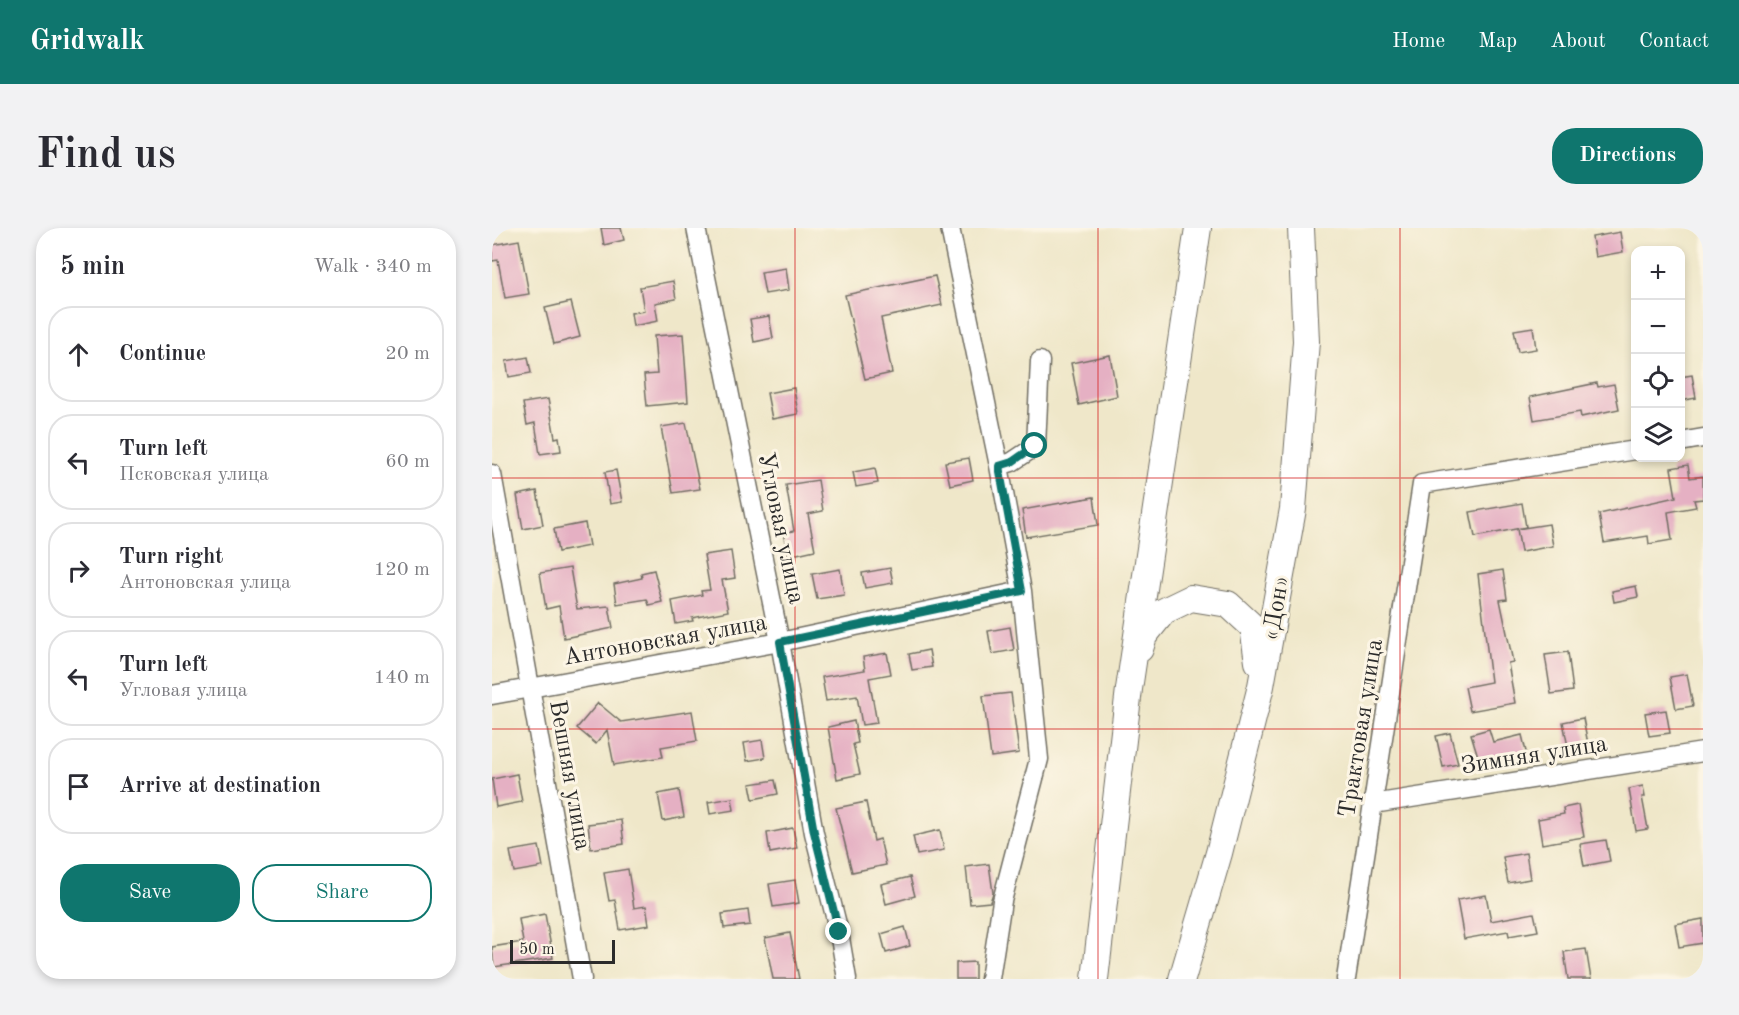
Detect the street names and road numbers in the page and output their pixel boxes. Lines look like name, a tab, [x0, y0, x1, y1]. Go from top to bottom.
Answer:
street label: Угловая улица	[752, 450, 808, 606]
street label: «Дон»	[1259, 574, 1295, 643]
street label: Антоновская улица	[562, 611, 769, 671]
street label: Трактовая улица	[1336, 637, 1388, 819]
street label: Вешняя улица	[544, 698, 594, 852]
street label: Зимняя улица	[1459, 733, 1609, 779]

